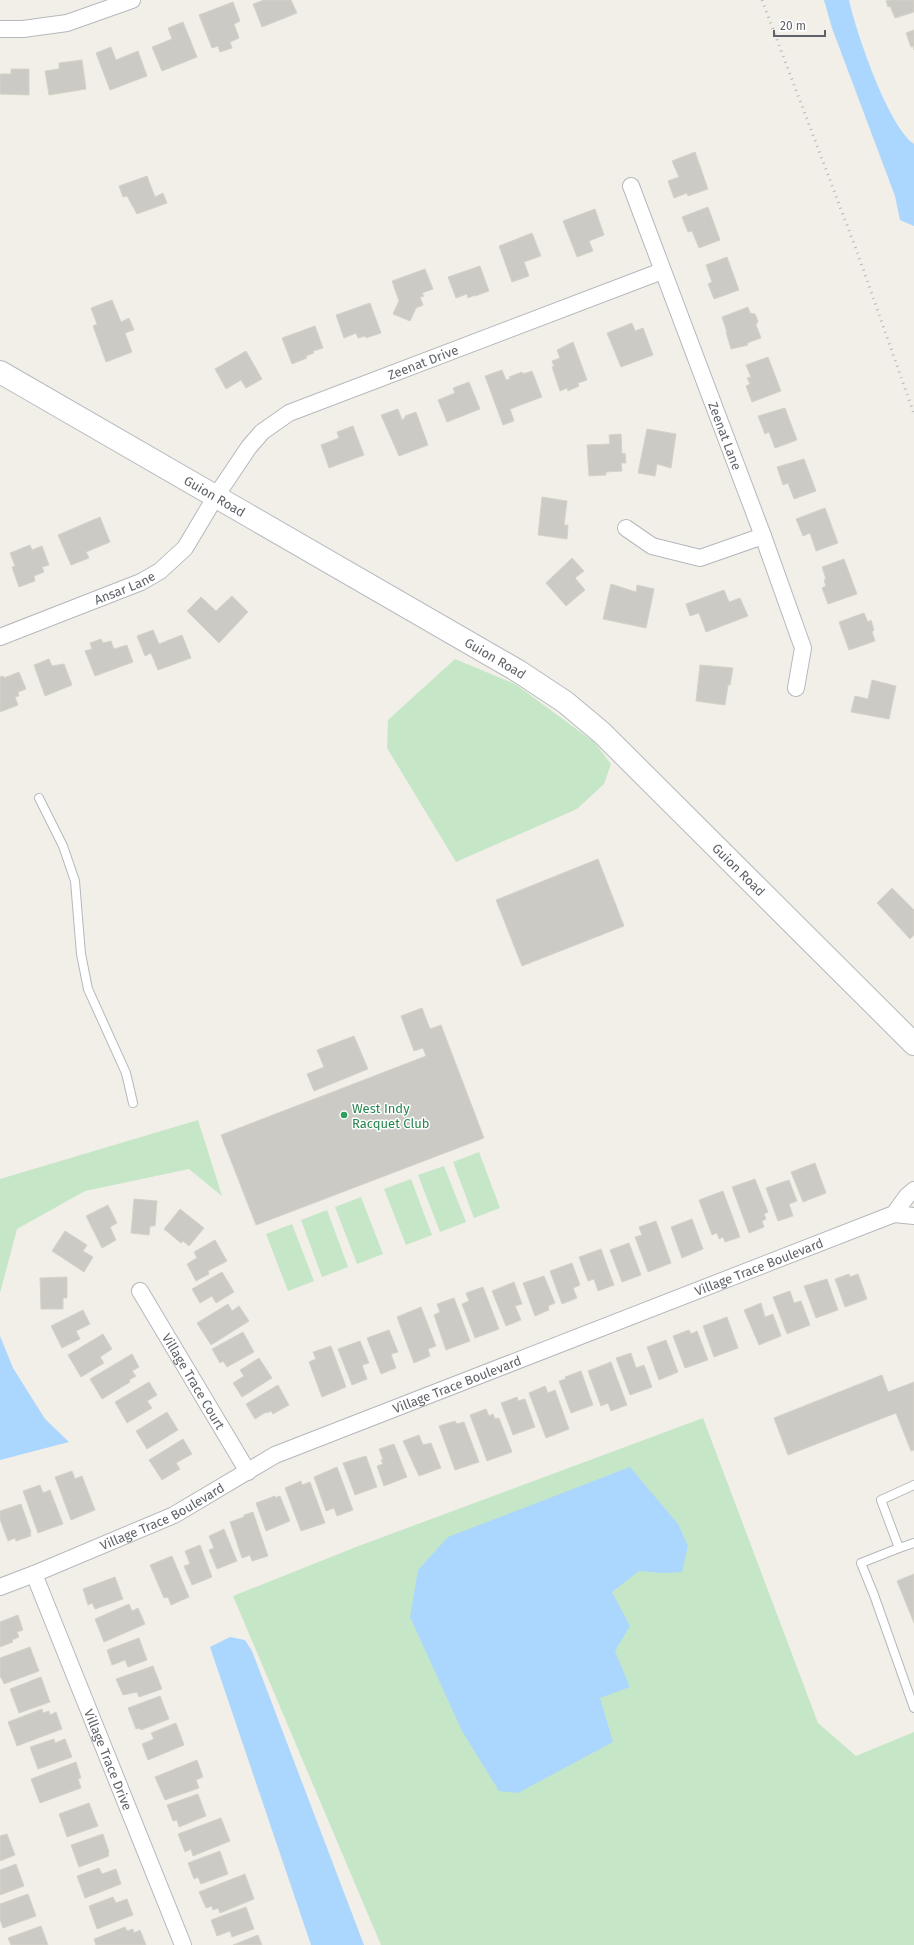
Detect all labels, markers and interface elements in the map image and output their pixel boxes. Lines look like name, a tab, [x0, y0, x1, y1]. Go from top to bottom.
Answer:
scale bar	[774, 12, 825, 38]
text: 20 m	[780, 19, 806, 33]
street label: Zeenat Drive	[386, 342, 460, 382]
street label: Zeenat Lane	[706, 400, 745, 472]
street label: Guion Road	[182, 472, 248, 520]
street label: Ansar Lane	[92, 568, 158, 607]
street label: Guion Road	[462, 634, 529, 682]
street label: Guion Road	[710, 840, 768, 899]
place label: West Indy Racquet Club	[352, 1101, 430, 1131]
marker: West Indy Racquet Club	[339, 1110, 349, 1120]
street label: Village Trace Boulevard	[692, 1235, 825, 1298]
street label: Village Trace Court	[159, 1331, 228, 1432]
street label: Village Trace Boulevard	[391, 1352, 523, 1416]
street label: Village Trace Boulevard	[98, 1479, 227, 1553]
street label: Village Trace Drive	[82, 1707, 136, 1812]

